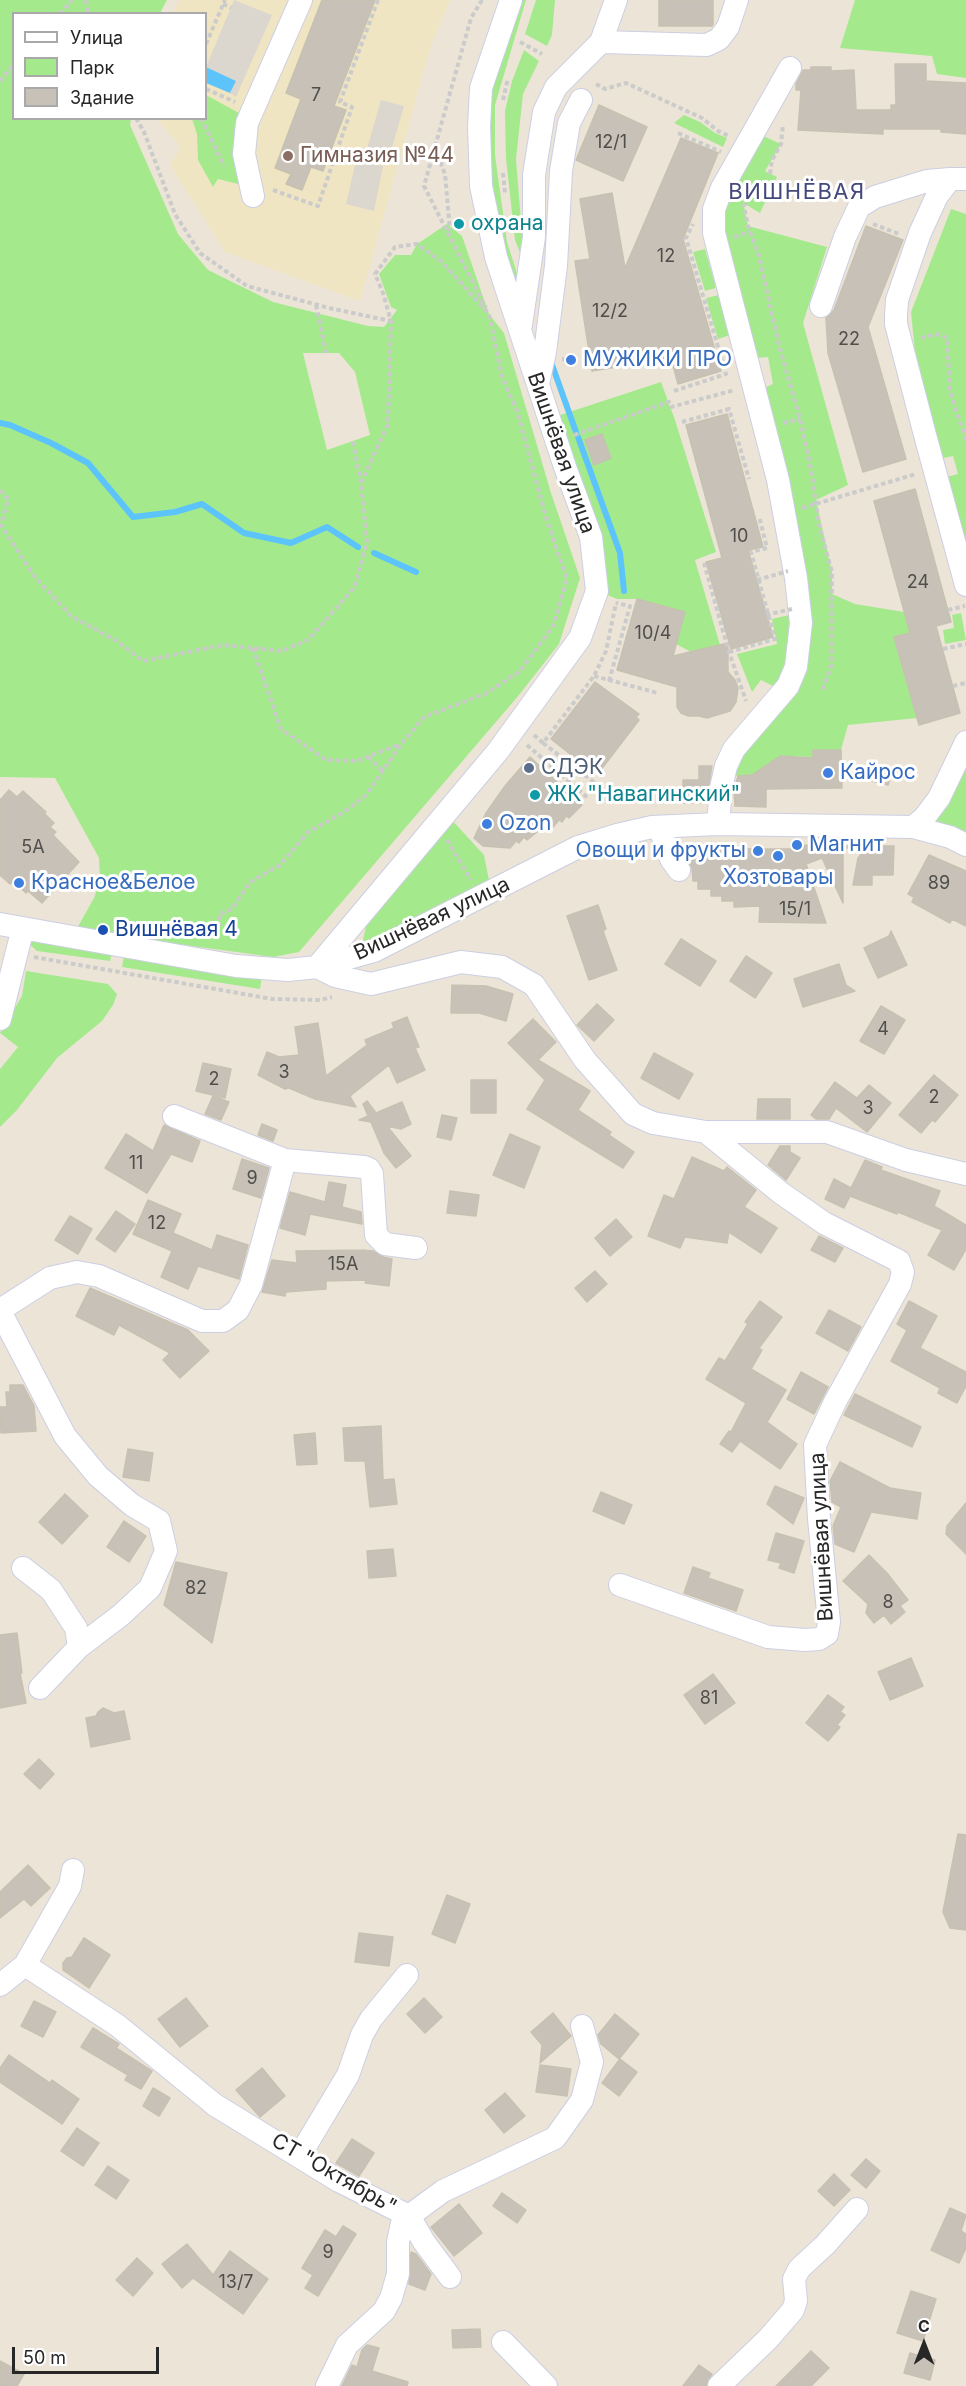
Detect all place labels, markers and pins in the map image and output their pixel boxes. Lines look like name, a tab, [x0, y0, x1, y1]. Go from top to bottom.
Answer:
place label: Гимназия №44	[300, 143, 454, 169]
marker: Гимназия №44	[281, 149, 295, 163]
place label: охрана	[471, 211, 544, 237]
marker: охрана	[452, 217, 466, 231]
place label: МУЖИКИ ПРО	[583, 347, 732, 373]
marker: МУЖИКИ ПРО	[564, 353, 578, 367]
place label: СДЭК	[541, 755, 603, 781]
place label: Кайрос	[840, 760, 916, 786]
marker: СДЭК	[522, 761, 536, 775]
marker: Кайрос	[821, 766, 835, 780]
place label: ЖК "Навагинский"	[547, 782, 740, 808]
marker: ЖК "Навагинский"	[528, 788, 542, 802]
place label: Ozon	[499, 811, 551, 837]
marker: Ozon	[480, 817, 494, 831]
place label: Магнит	[809, 832, 884, 858]
place label: Овощи и фрукты	[576, 838, 746, 864]
marker: Магнит	[790, 838, 804, 852]
marker: Овощи и фрукты	[751, 844, 765, 858]
marker: Хозтовары	[771, 849, 785, 863]
place label: Хозтовары	[723, 865, 833, 891]
place label: Красное&Белое	[31, 870, 195, 896]
marker: Красное&Белое	[12, 876, 26, 890]
place label: Вишнёвая 4	[115, 917, 238, 943]
marker: Вишнёвая 4	[96, 923, 110, 937]

